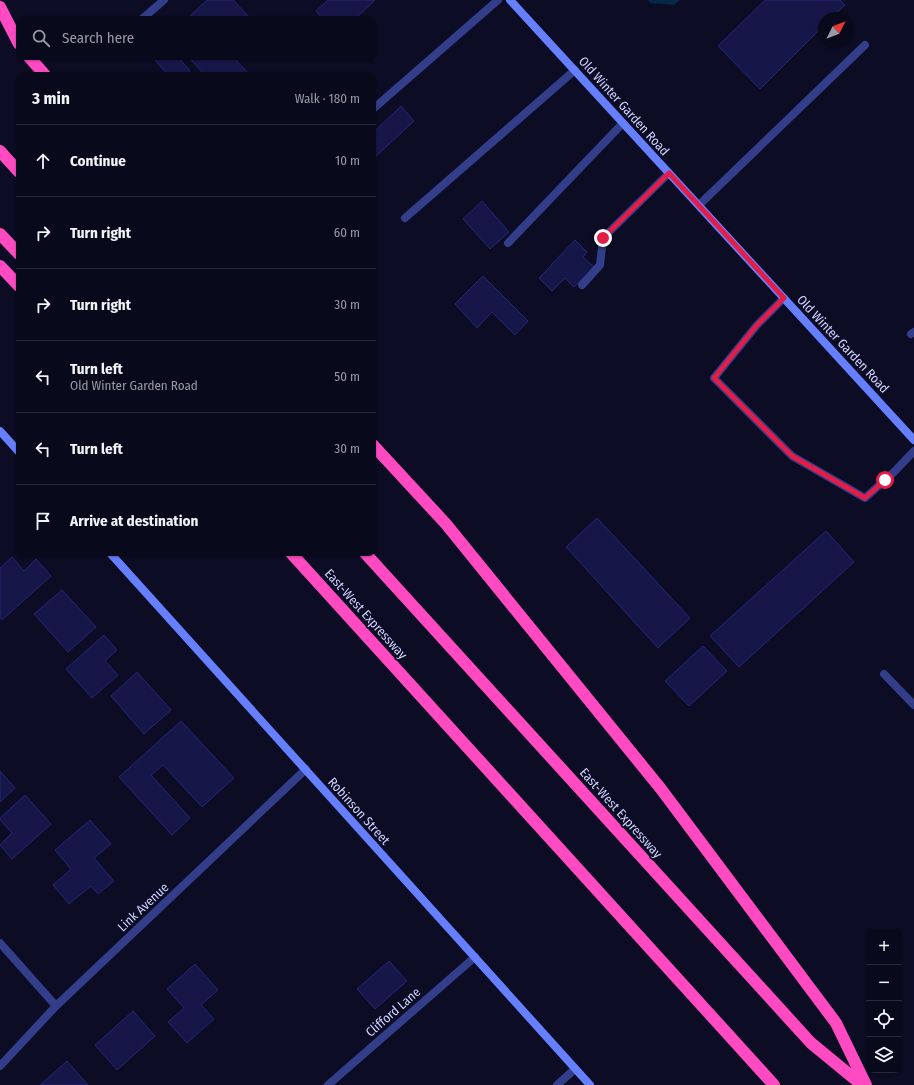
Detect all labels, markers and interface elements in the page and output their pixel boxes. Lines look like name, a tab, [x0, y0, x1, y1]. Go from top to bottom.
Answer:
north arrow	[818, 12, 854, 48]
search box	[16, 16, 376, 60]
icon: search	[30, 27, 52, 49]
text: Search here	[62, 29, 134, 47]
street label: Old Winter Garden Road	[576, 54, 672, 158]
text: 3 min	[32, 88, 70, 109]
text: Walk · 180 m	[295, 91, 360, 106]
icon: ahead	[32, 150, 54, 172]
text: Continue	[70, 152, 126, 170]
text: 10 m	[335, 153, 360, 168]
icon: right	[32, 222, 54, 244]
text: Turn right	[70, 224, 131, 242]
text: 60 m	[334, 225, 360, 240]
route end	[594, 229, 612, 247]
street label: Old Winter Garden Road	[794, 292, 892, 396]
icon: right	[32, 294, 54, 316]
text: Turn right	[70, 296, 131, 314]
text: 30 m	[334, 297, 360, 312]
text: Turn left	[70, 360, 123, 378]
icon: left	[32, 366, 54, 388]
text: 50 m	[334, 369, 360, 384]
text: Old Winter Garden Road	[70, 378, 198, 393]
icon: left	[32, 438, 54, 460]
text: Turn left	[70, 440, 123, 458]
text: 30 m	[334, 441, 360, 456]
route start	[876, 471, 894, 489]
icon: arrive	[32, 510, 54, 532]
text: Arrive at destination	[70, 512, 198, 530]
street label: East-West Expressway	[322, 566, 410, 662]
street label: East-West Expressway	[577, 765, 665, 861]
street label: Robinson Street	[325, 774, 394, 848]
street label: Link Avenue	[114, 880, 172, 934]
map controls	[866, 929, 902, 1073]
button: +	[866, 929, 902, 965]
button: −	[866, 965, 902, 1001]
street label: Clifford Lane	[363, 984, 423, 1040]
button: locate	[866, 1001, 902, 1037]
button: layers	[866, 1037, 902, 1073]

